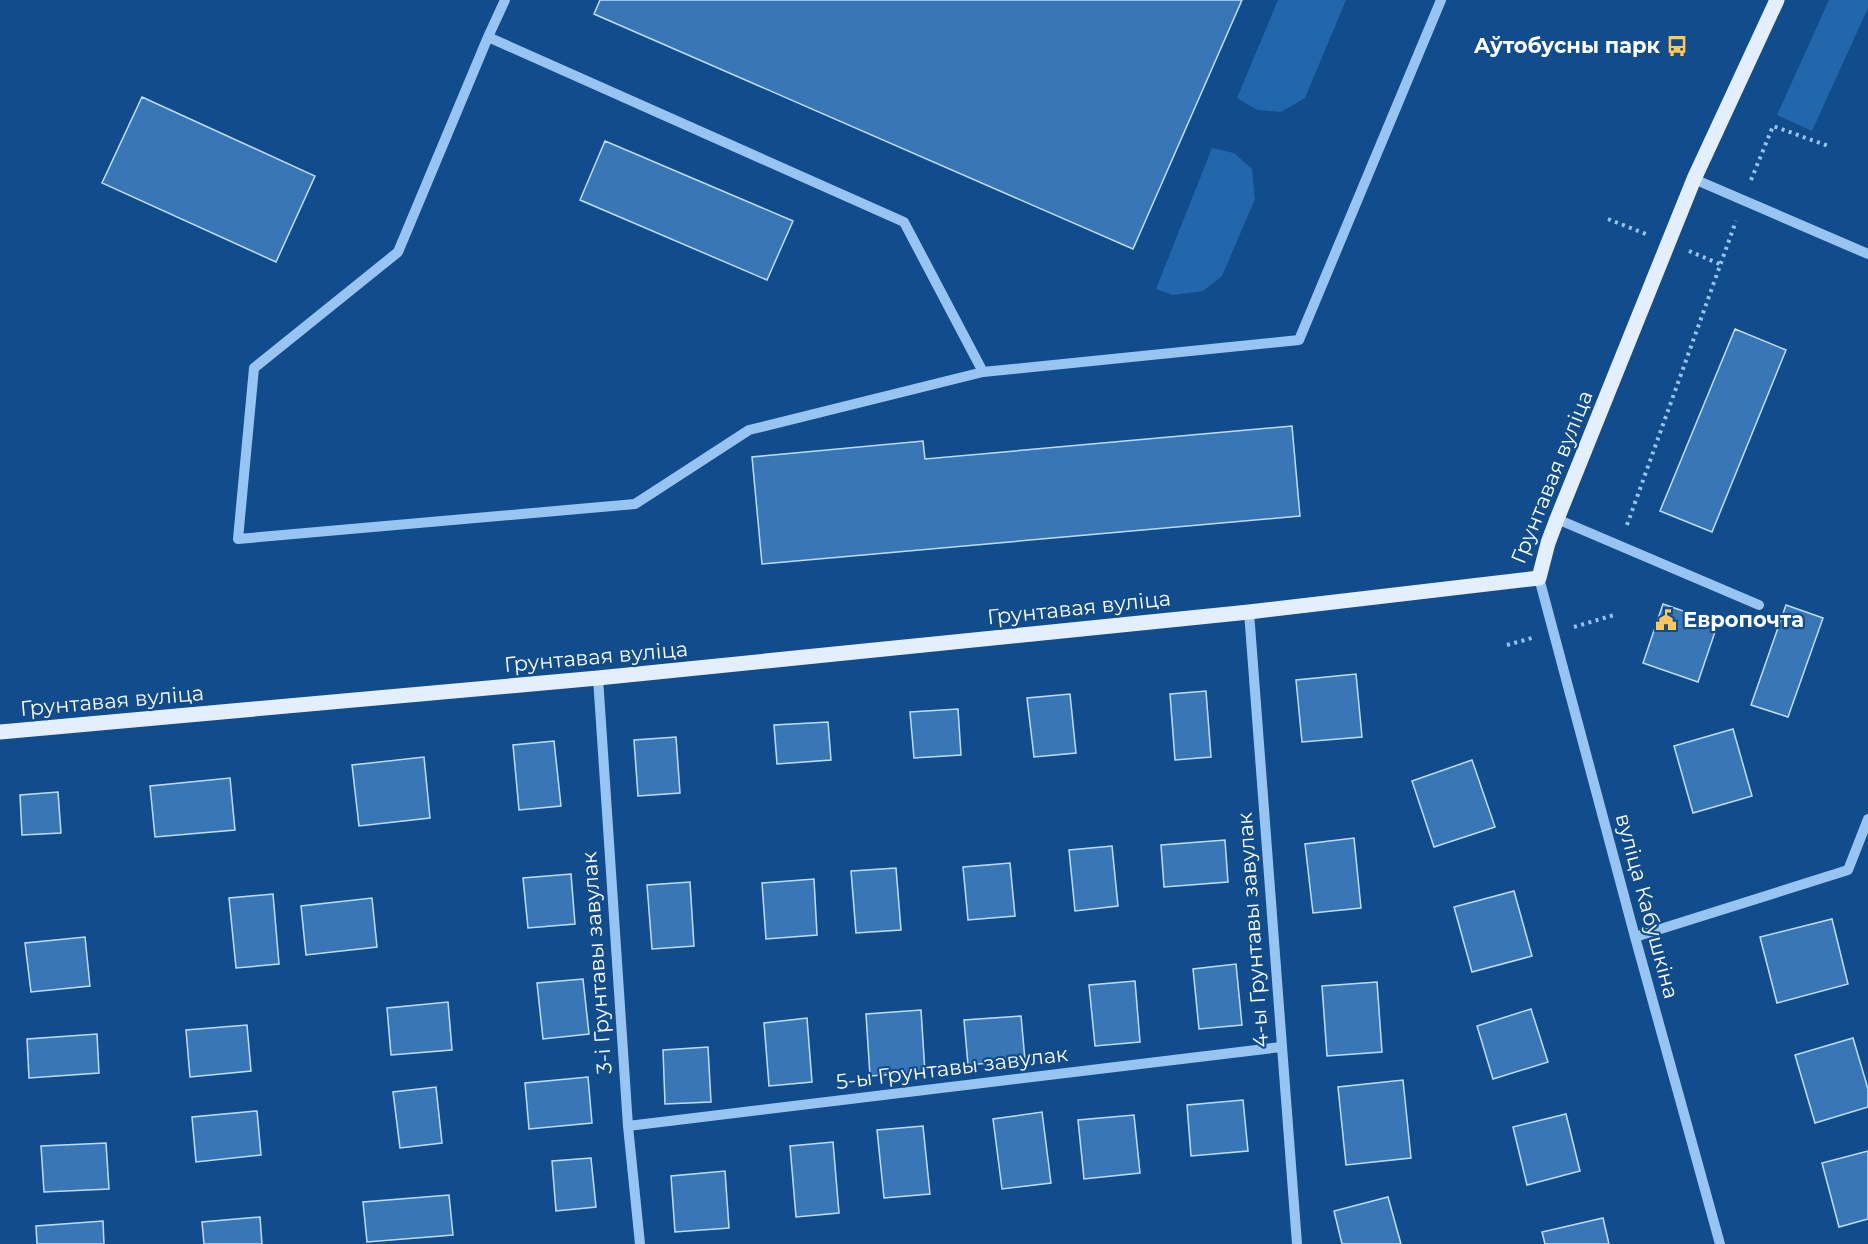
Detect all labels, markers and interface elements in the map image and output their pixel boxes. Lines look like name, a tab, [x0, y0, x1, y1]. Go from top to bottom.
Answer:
place label: Аўтобусны парк	[1474, 33, 1661, 58]
bus stop icon: Аўтобусны парк	[1665, 34, 1689, 58]
street label: Грунтавая вуліца	[1505, 387, 1598, 567]
street label: Грунтавая вуліца	[986, 585, 1172, 630]
place label: Европочта	[1683, 607, 1804, 632]
public building icon: Европочта	[1654, 608, 1678, 632]
street label: Грунтавая вуліца	[503, 636, 689, 677]
street label: Грунтавая вуліца	[19, 680, 205, 721]
street label: вуліца Кабушкіна	[1611, 810, 1684, 1001]
street label: 4-ы Грунтавы завулак	[1232, 812, 1273, 1048]
street label: 3-і Грунтавы завулак	[576, 851, 617, 1075]
street label: 5-ы Грунтавы завулак	[835, 1041, 1069, 1094]

